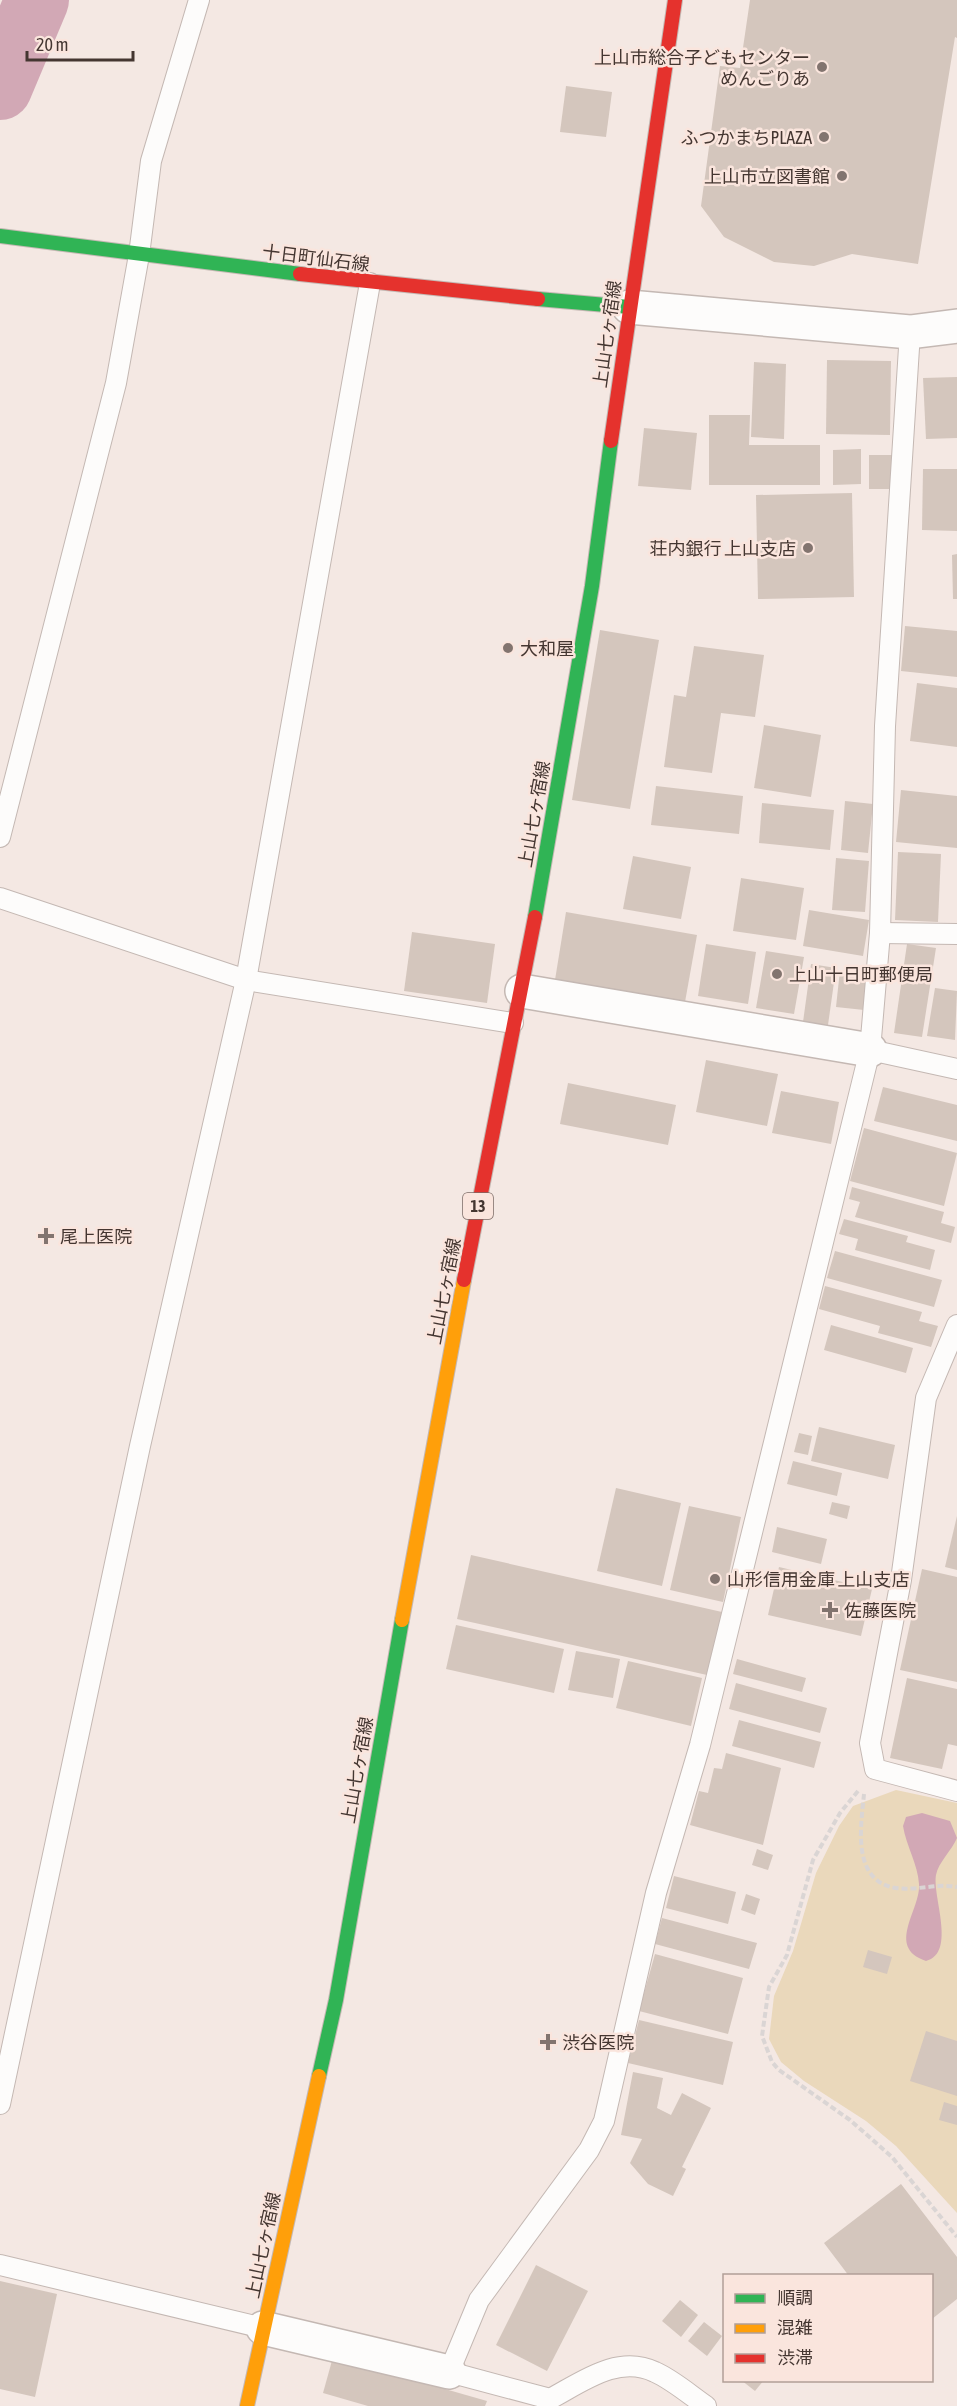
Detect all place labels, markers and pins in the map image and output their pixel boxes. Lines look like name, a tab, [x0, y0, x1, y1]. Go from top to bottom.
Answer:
place label: 上山市総合子どもセンター めんごりあ	[594, 47, 810, 89]
marker: 上山市総合子どもセンター めんごりあ	[815, 60, 829, 74]
place label: ふつかまちPLAZA	[680, 127, 812, 148]
marker: ふつかまちPLAZA	[817, 130, 831, 144]
place label: 上山市立図書館	[704, 166, 830, 187]
marker: 上山市立図書館	[835, 169, 849, 183]
place label: 荘内銀行 上山支店	[650, 538, 796, 559]
marker: 荘内銀行 上山支店	[801, 541, 815, 555]
place label: 大和屋	[520, 638, 574, 659]
marker: 大和屋	[501, 641, 515, 655]
place label: 上山十日町郵便局	[789, 964, 933, 985]
marker: 上山十日町郵便局	[770, 967, 784, 981]
place label: 尾上医院	[60, 1226, 132, 1247]
marker: 尾上医院	[37, 1227, 55, 1245]
place label: 山形信用金庫 上山支店	[727, 1569, 909, 1590]
marker: 山形信用金庫 上山支店	[708, 1572, 722, 1586]
place label: 佐藤医院	[844, 1600, 916, 1621]
marker: 佐藤医院	[821, 1601, 839, 1619]
place label: 渋谷医院	[562, 2032, 634, 2053]
marker: 渋谷医院	[539, 2033, 557, 2051]

